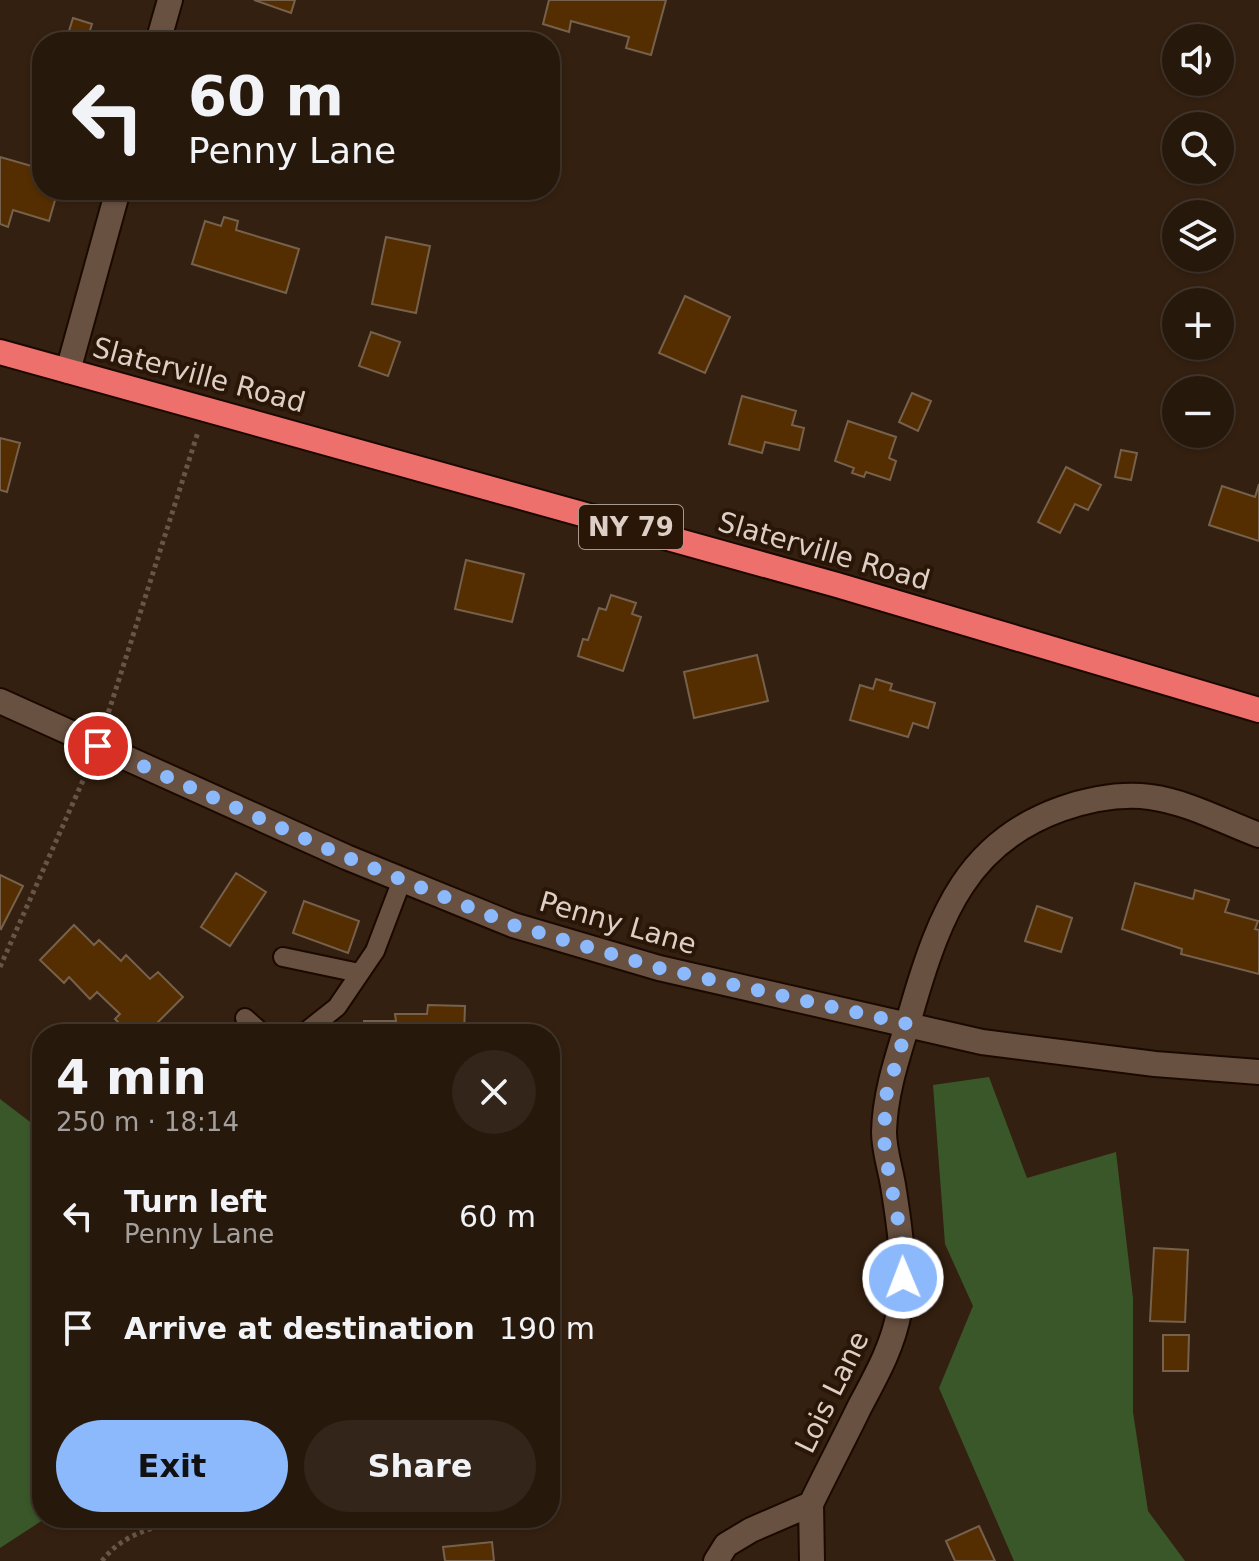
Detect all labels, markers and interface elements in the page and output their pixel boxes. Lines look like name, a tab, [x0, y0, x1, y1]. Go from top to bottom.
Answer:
map controls	[1162, 24, 1234, 448]
button: sound	[1162, 24, 1234, 96]
text: 60 m	[188, 63, 344, 128]
icon: left	[56, 64, 160, 168]
button: search	[1162, 112, 1234, 184]
text: Penny Lane	[188, 130, 396, 171]
button: layers	[1162, 200, 1234, 272]
button: +	[1162, 288, 1234, 360]
street label: Slaterville Road	[89, 331, 309, 419]
button: −	[1162, 376, 1234, 448]
road number: NY 79	[579, 505, 683, 549]
street label: Slaterville Road	[714, 505, 934, 597]
pin	[64, 712, 132, 780]
icon: arrive	[76, 724, 120, 768]
street label: Penny Lane	[536, 885, 700, 961]
text: 4 min	[56, 1049, 207, 1105]
button: close	[452, 1050, 536, 1134]
text: 250 m · 18:14	[56, 1107, 239, 1137]
text: Turn left	[124, 1184, 267, 1219]
icon: left	[56, 1194, 100, 1238]
text: 60 m	[459, 1199, 536, 1234]
text: Penny Lane	[124, 1219, 274, 1249]
position arrow	[861, 1236, 945, 1320]
icon: arrive	[56, 1306, 100, 1350]
text: Arrive at destination	[124, 1311, 475, 1346]
text: 190 m	[499, 1311, 595, 1346]
street label: Lois Lane	[788, 1326, 876, 1458]
button: Exit	[56, 1420, 288, 1512]
button: Share	[304, 1420, 536, 1512]

